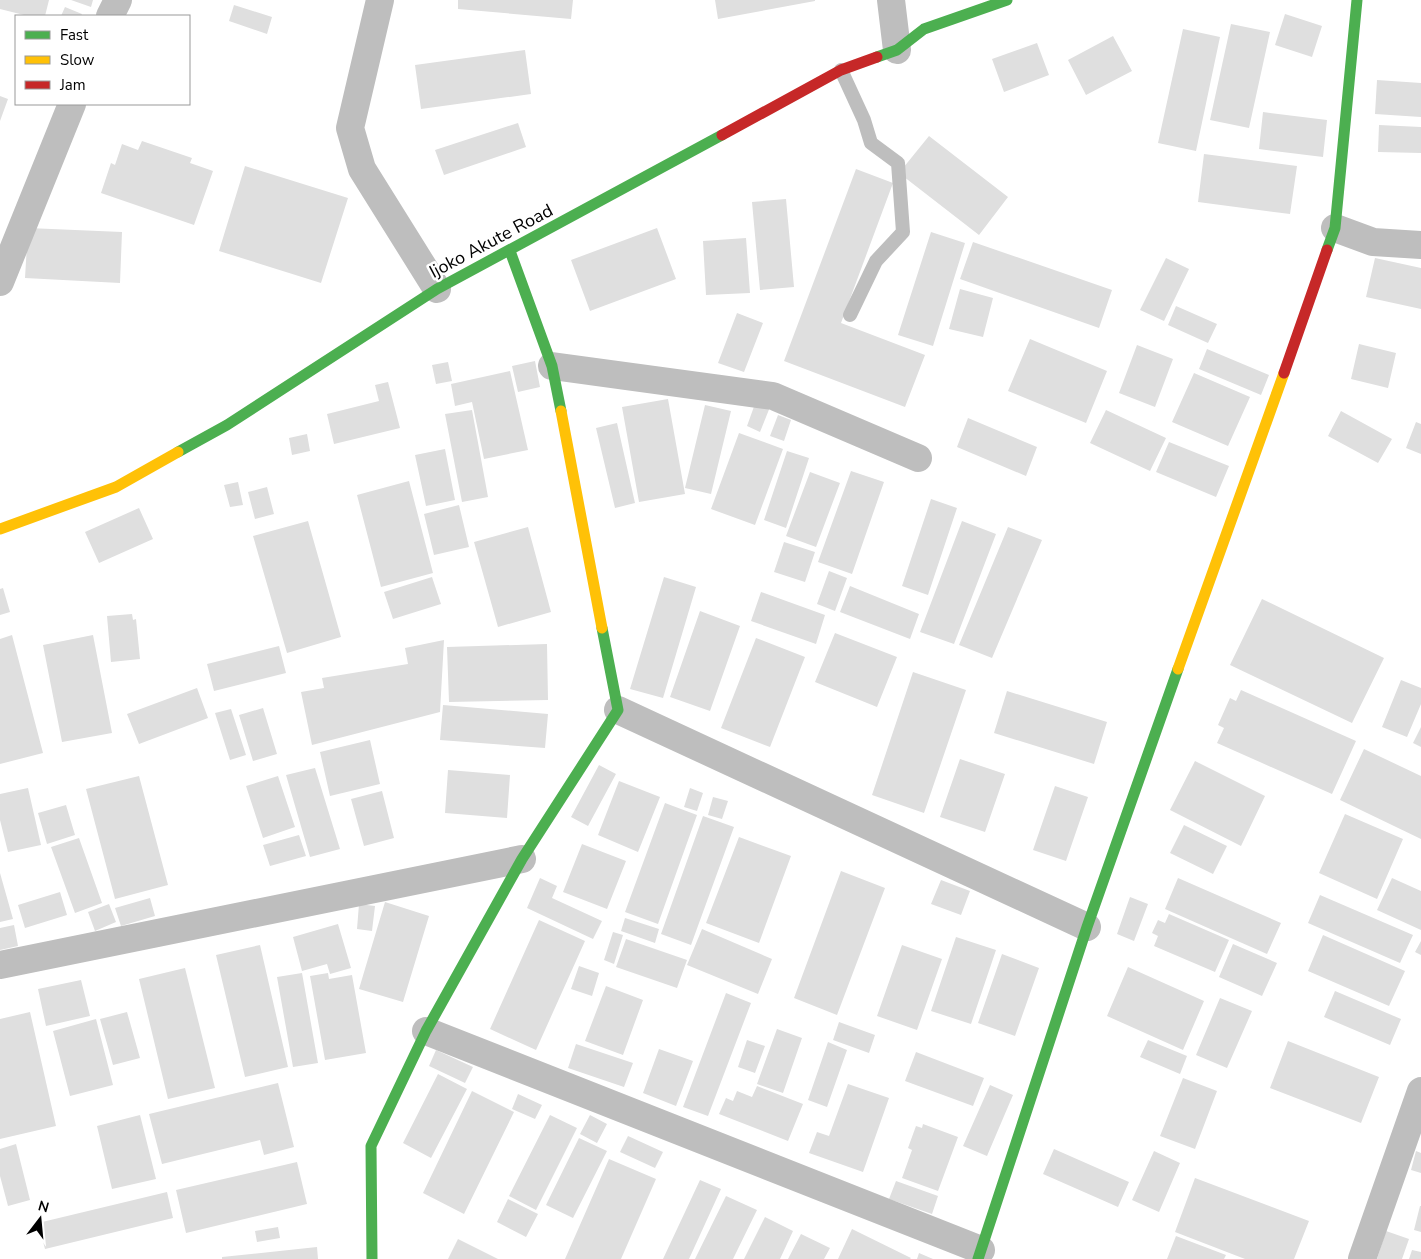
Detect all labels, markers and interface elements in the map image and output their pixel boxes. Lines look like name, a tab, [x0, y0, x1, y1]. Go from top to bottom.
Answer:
legend	[15, 15, 190, 105]
text: Fast	[60, 25, 89, 45]
text: Slow	[60, 50, 95, 70]
text: Jam	[59, 75, 86, 95]
street label: Ijoko Akute Road	[425, 198, 557, 284]
north arrow	[15, 1194, 65, 1244]
text: N	[36, 1196, 51, 1218]

